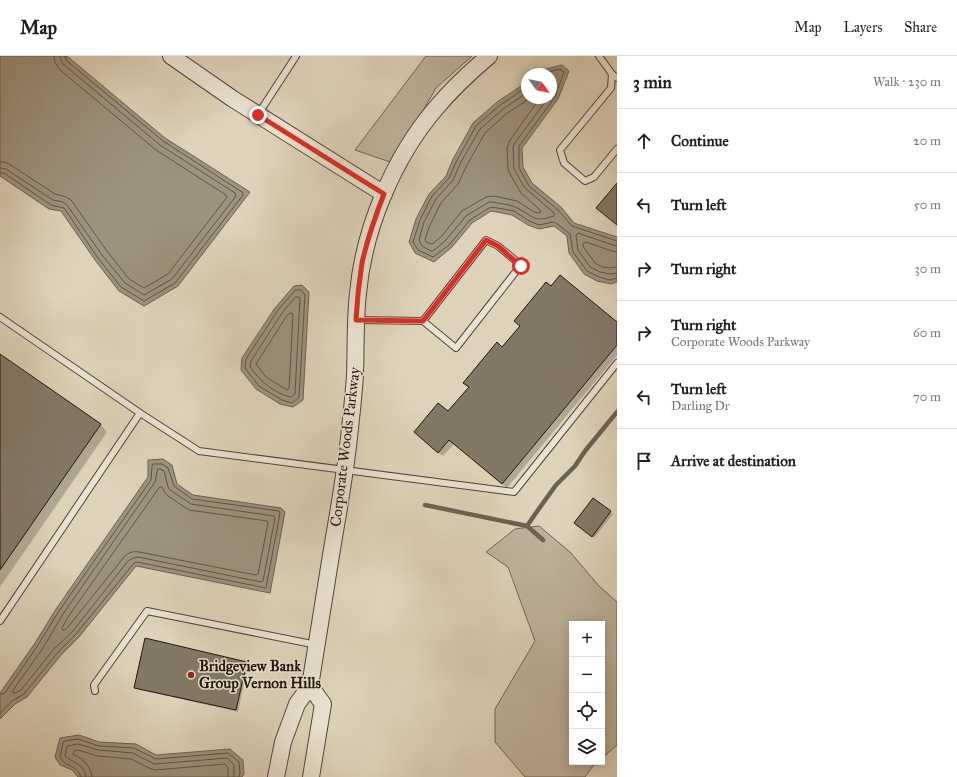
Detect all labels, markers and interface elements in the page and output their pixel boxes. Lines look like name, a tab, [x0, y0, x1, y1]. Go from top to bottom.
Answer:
text: Map	[20, 16, 57, 39]
text: Map	[794, 19, 822, 36]
text: Layers	[844, 19, 882, 36]
text: Share	[904, 19, 937, 36]
north arrow	[521, 68, 557, 104]
text: 3 min	[633, 72, 672, 93]
text: Walk · 230 m	[873, 74, 941, 90]
route end	[249, 106, 267, 124]
icon: ahead	[633, 130, 655, 152]
text: Continue	[671, 132, 729, 150]
text: 20 m	[913, 133, 941, 149]
icon: left	[633, 194, 655, 216]
text: Turn left	[671, 196, 727, 214]
text: 50 m	[914, 197, 941, 213]
route start	[512, 257, 530, 275]
icon: right	[633, 258, 655, 280]
text: Turn right	[671, 260, 736, 278]
text: 30 m	[915, 261, 941, 277]
text: Turn right	[671, 316, 736, 334]
icon: right	[633, 322, 655, 344]
text: 60 m	[913, 325, 941, 341]
text: Corporate Woods Parkway	[671, 334, 810, 350]
street label: Corporate Woods Parkway	[326, 365, 364, 528]
text: Turn left	[671, 380, 727, 398]
icon: left	[633, 386, 655, 408]
text: 70 m	[913, 389, 941, 405]
text: Darling Dr	[671, 398, 730, 414]
icon: arrive	[633, 450, 655, 472]
text: Arrive at destination	[671, 452, 796, 470]
map controls	[569, 621, 605, 765]
button: +	[569, 621, 605, 657]
place label: Bridgeview Bank Group Vernon Hills	[199, 657, 322, 693]
button: −	[569, 657, 605, 693]
marker: Bridgeview Bank Group Vernon Hills	[186, 670, 196, 680]
button: locate	[569, 693, 605, 729]
button: layers	[569, 729, 605, 765]

